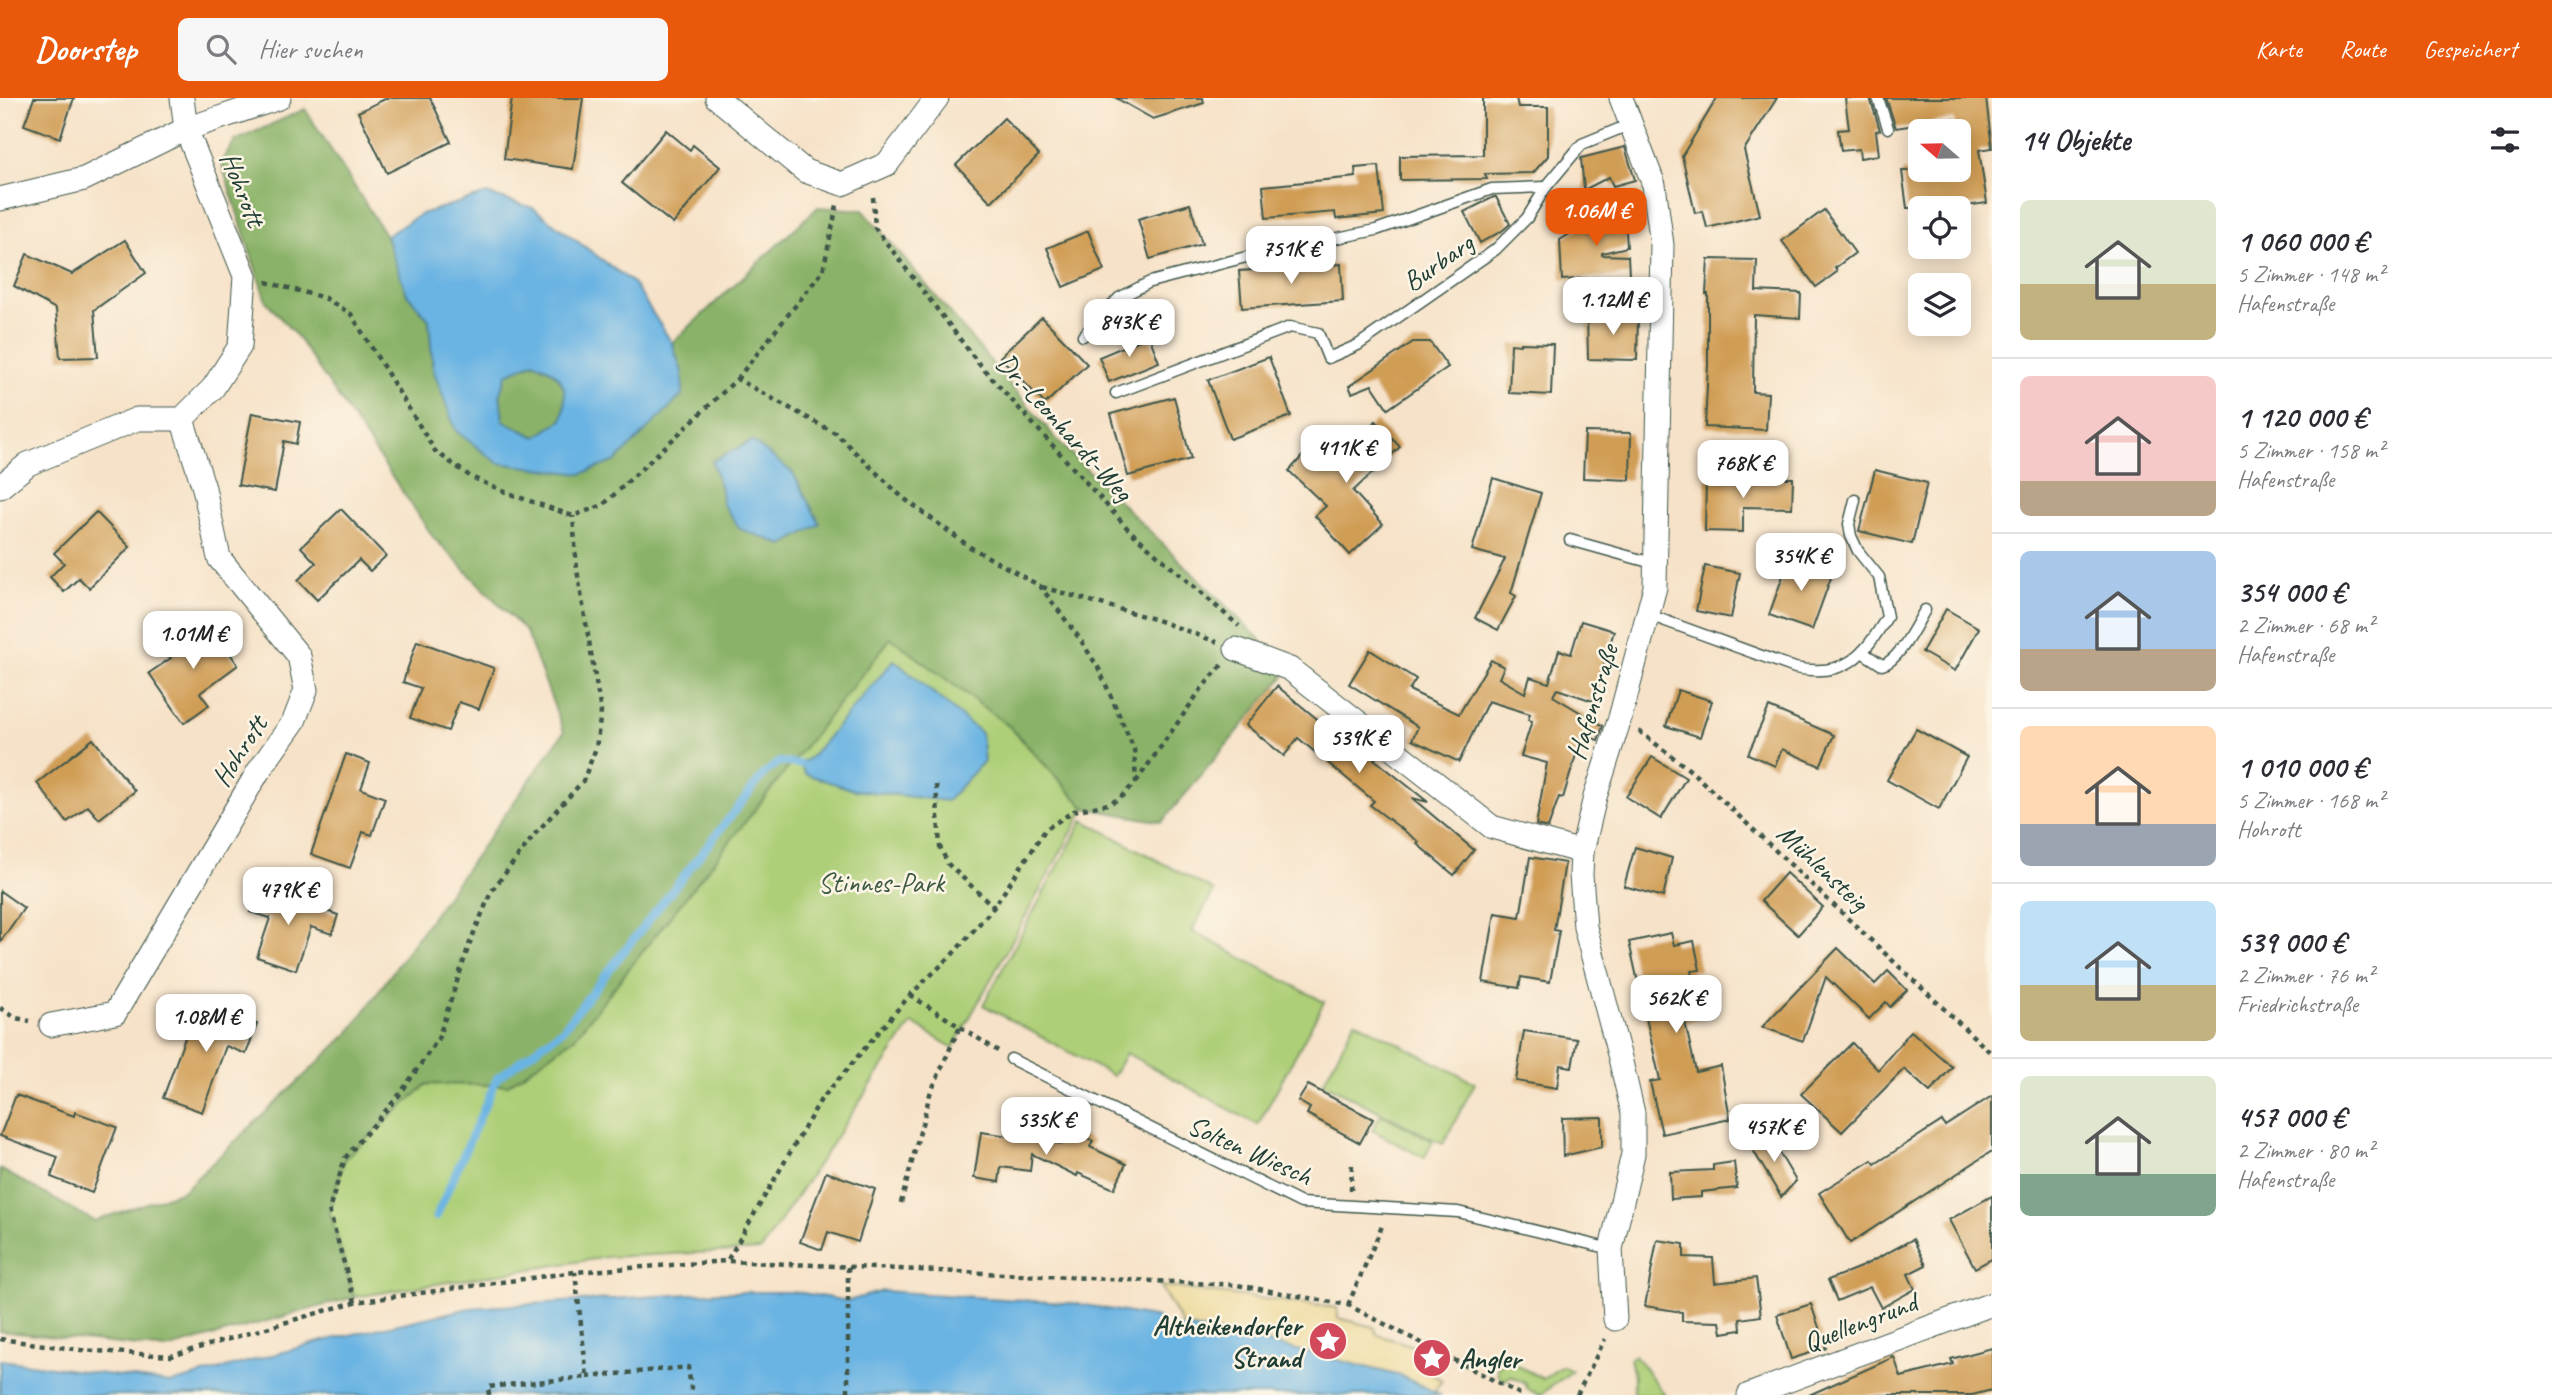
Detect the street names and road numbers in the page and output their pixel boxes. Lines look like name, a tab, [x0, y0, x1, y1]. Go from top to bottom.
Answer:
street label: Hohrott	[212, 147, 275, 234]
street label: Burbarg	[1396, 225, 1481, 299]
street label: Dr.-Leonhardt-Weg	[989, 345, 1142, 509]
street label: Hafenstraße	[1558, 638, 1627, 764]
street label: Hohrott	[203, 707, 276, 793]
street label: Mühlensteig	[1770, 816, 1878, 920]
street label: Solten Wiesch	[1182, 1107, 1318, 1193]
street label: Quellengrund	[1798, 1283, 1925, 1360]

